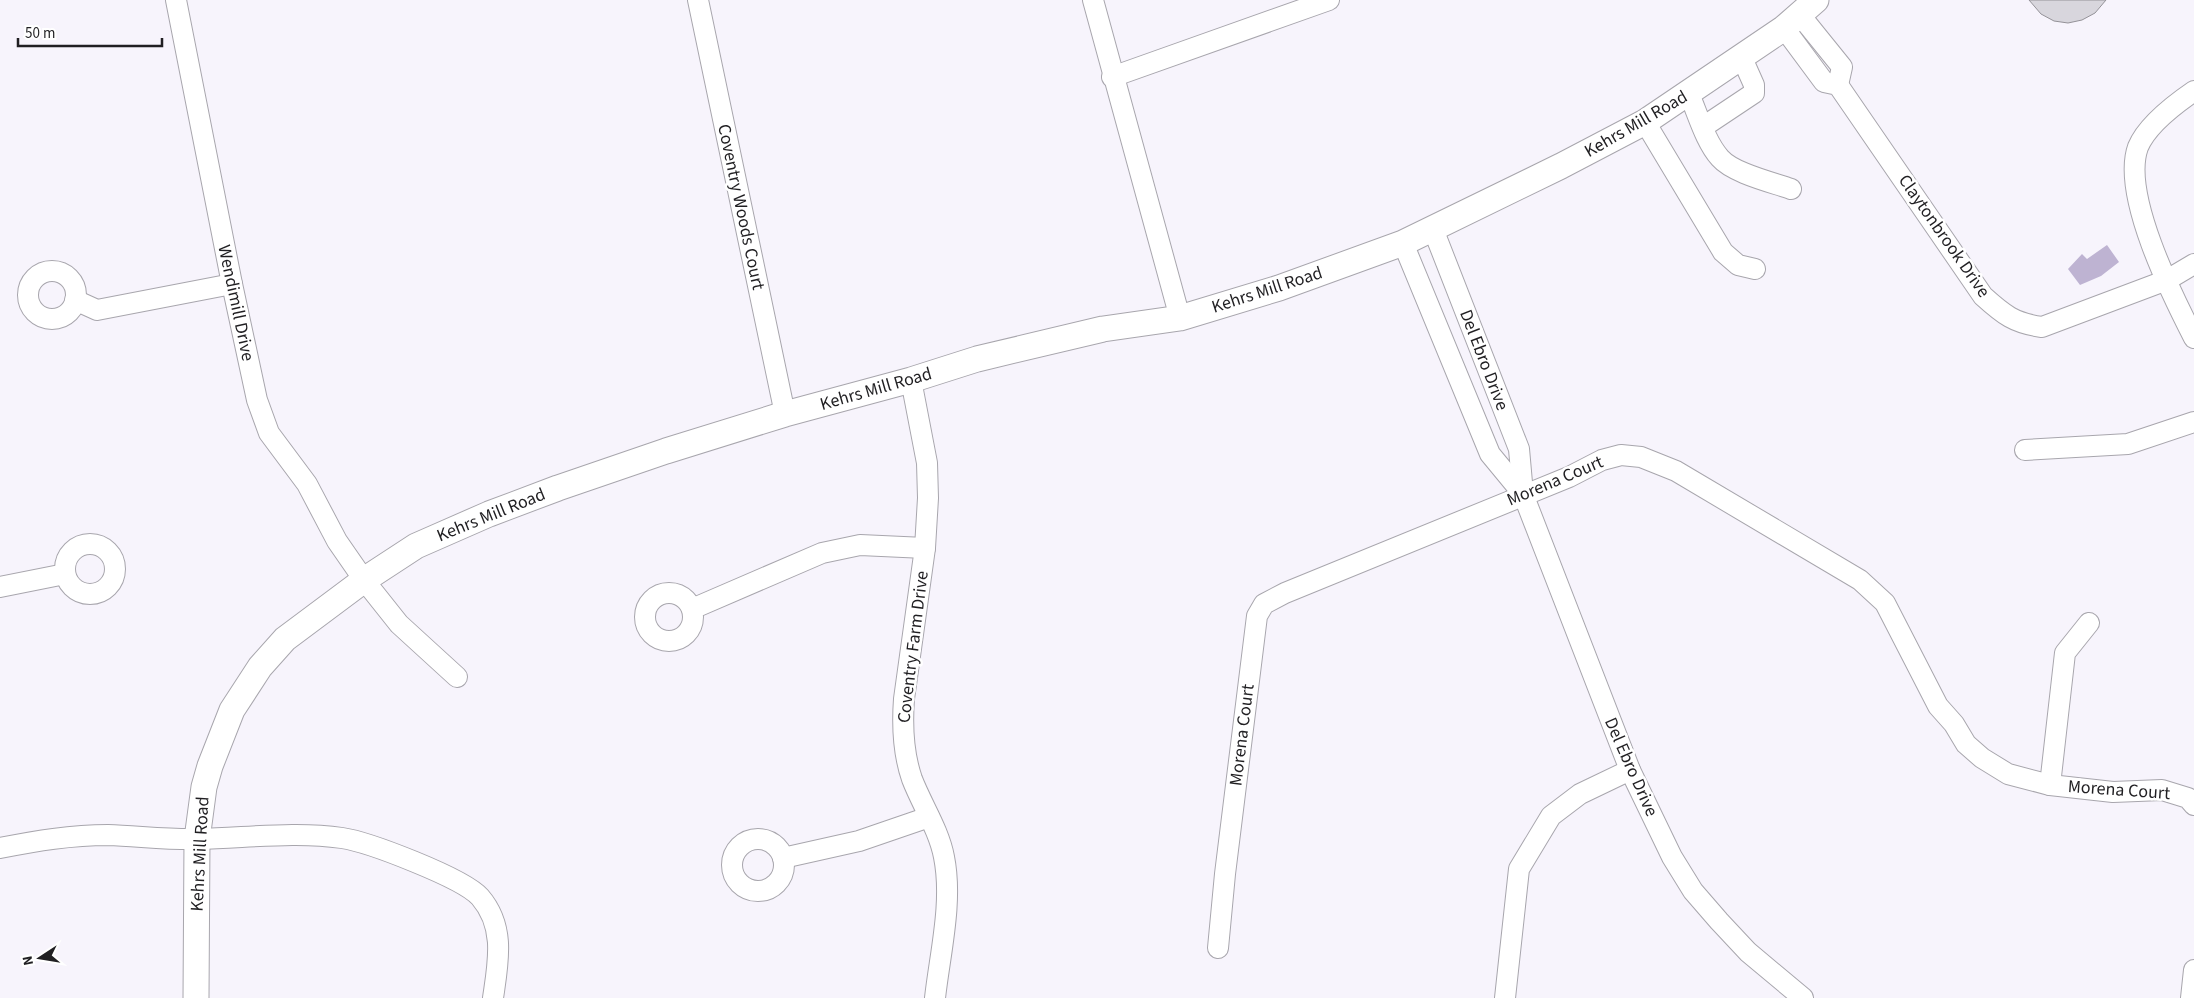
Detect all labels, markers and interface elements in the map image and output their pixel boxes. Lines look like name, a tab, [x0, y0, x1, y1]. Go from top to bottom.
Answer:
scale bar	[18, 15, 161, 47]
text: 50 m	[25, 23, 55, 44]
street label: Kehrs Mill Road	[1580, 84, 1692, 164]
street label: Coventry Woods Court	[711, 122, 771, 292]
street label: Claytonbrook Drive	[1892, 170, 1996, 303]
street label: Wendimill Drive	[211, 242, 261, 364]
street label: Kehrs Mill Road	[1208, 260, 1326, 320]
street label: Del Ebro Drive	[1453, 306, 1515, 414]
street label: Kehrs Mill Road	[817, 361, 935, 417]
street label: Morena Court	[1503, 449, 1607, 513]
street label: Kehrs Mill Road	[433, 482, 549, 548]
street label: Coventry Farm Drive	[891, 569, 935, 724]
street label: Morena Court	[1223, 683, 1261, 787]
street label: Del Ebro Drive	[1598, 713, 1664, 821]
street label: Morena Court	[2067, 774, 2171, 806]
street label: Kehrs Mill Road	[185, 796, 215, 912]
north arrow	[15, 933, 65, 983]
text: N	[18, 954, 39, 967]

